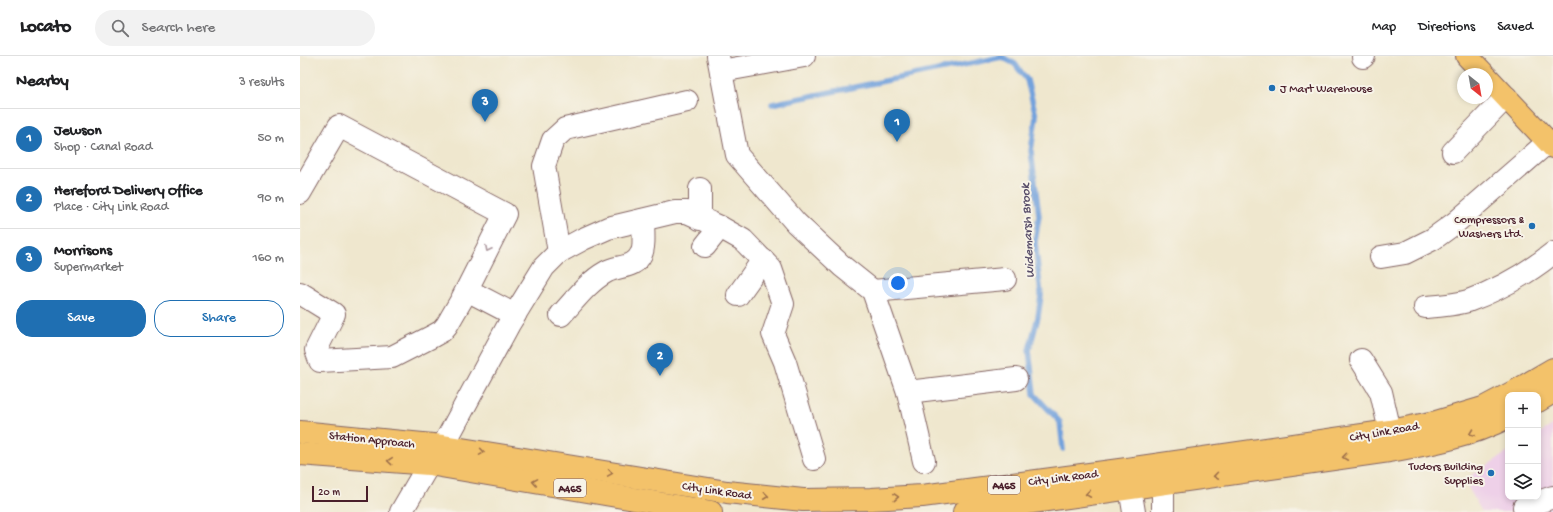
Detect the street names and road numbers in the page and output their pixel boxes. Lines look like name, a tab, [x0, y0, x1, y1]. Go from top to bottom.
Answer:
street label: City Link Road	[1349, 420, 1421, 446]
street label: Station Approach	[328, 430, 416, 453]
street label: City Link Road	[1028, 468, 1100, 490]
road number: A465	[988, 476, 1020, 494]
road number: A465	[554, 479, 586, 497]
street label: City Link Road	[681, 480, 753, 504]

